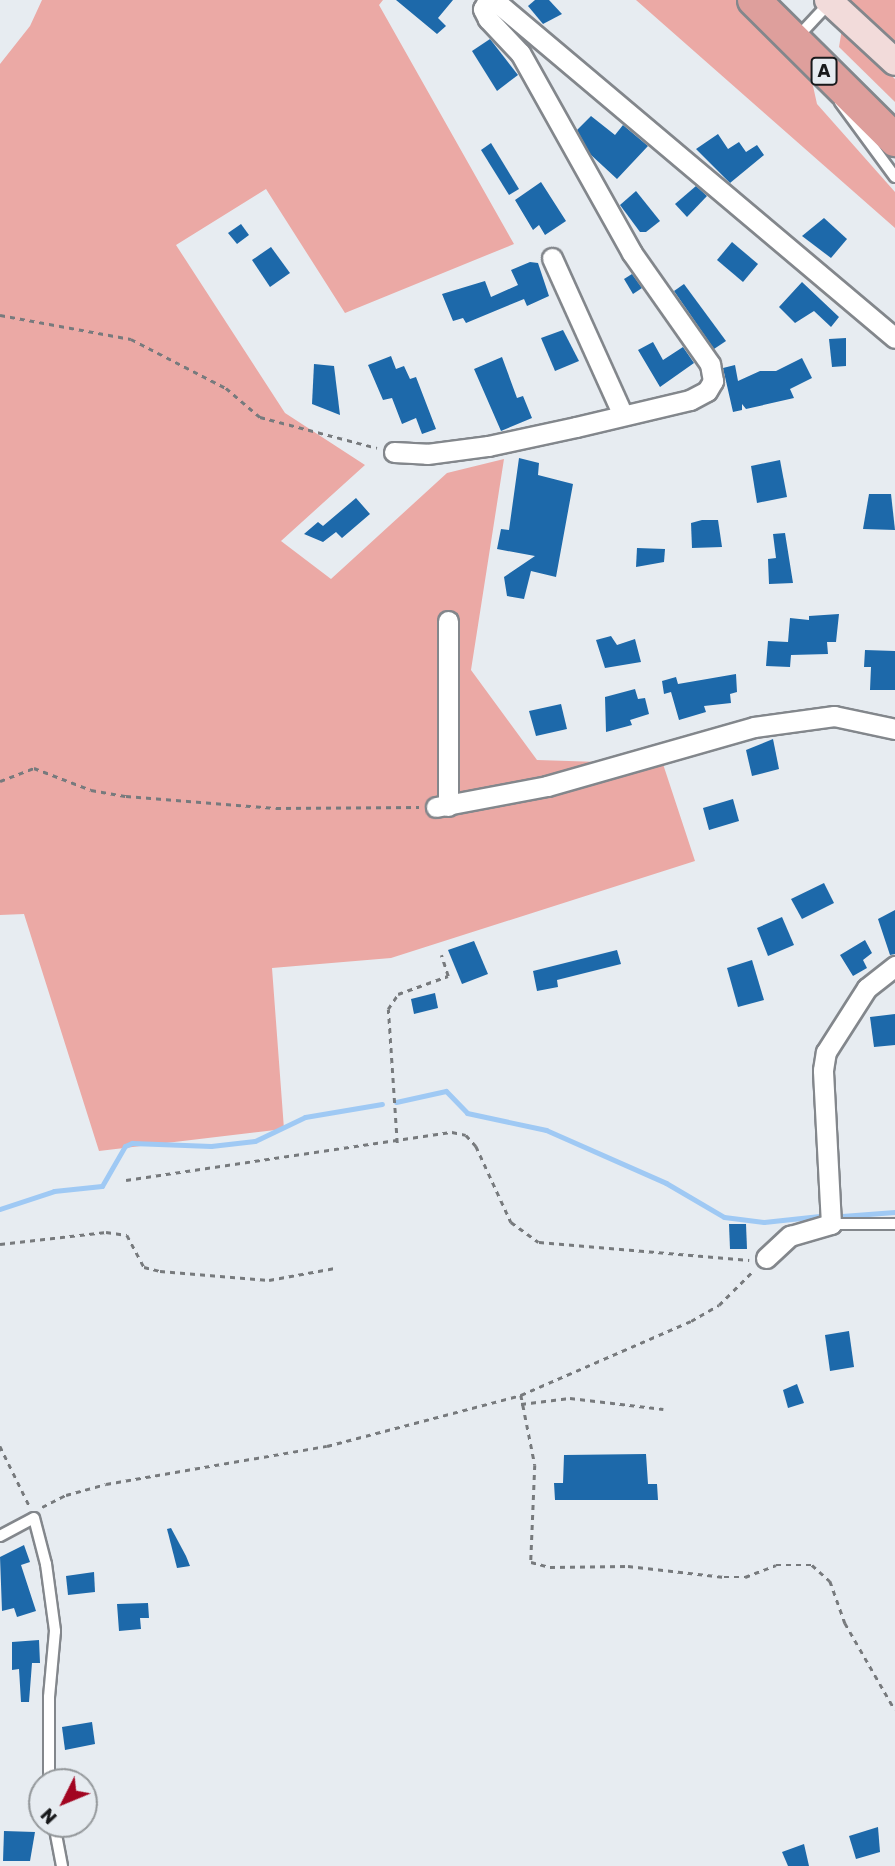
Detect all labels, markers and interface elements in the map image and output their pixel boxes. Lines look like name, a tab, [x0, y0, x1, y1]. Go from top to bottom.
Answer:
road number: A	[810, 56, 838, 86]
north arrow	[28, 1768, 98, 1838]
text: N	[36, 1803, 62, 1829]

